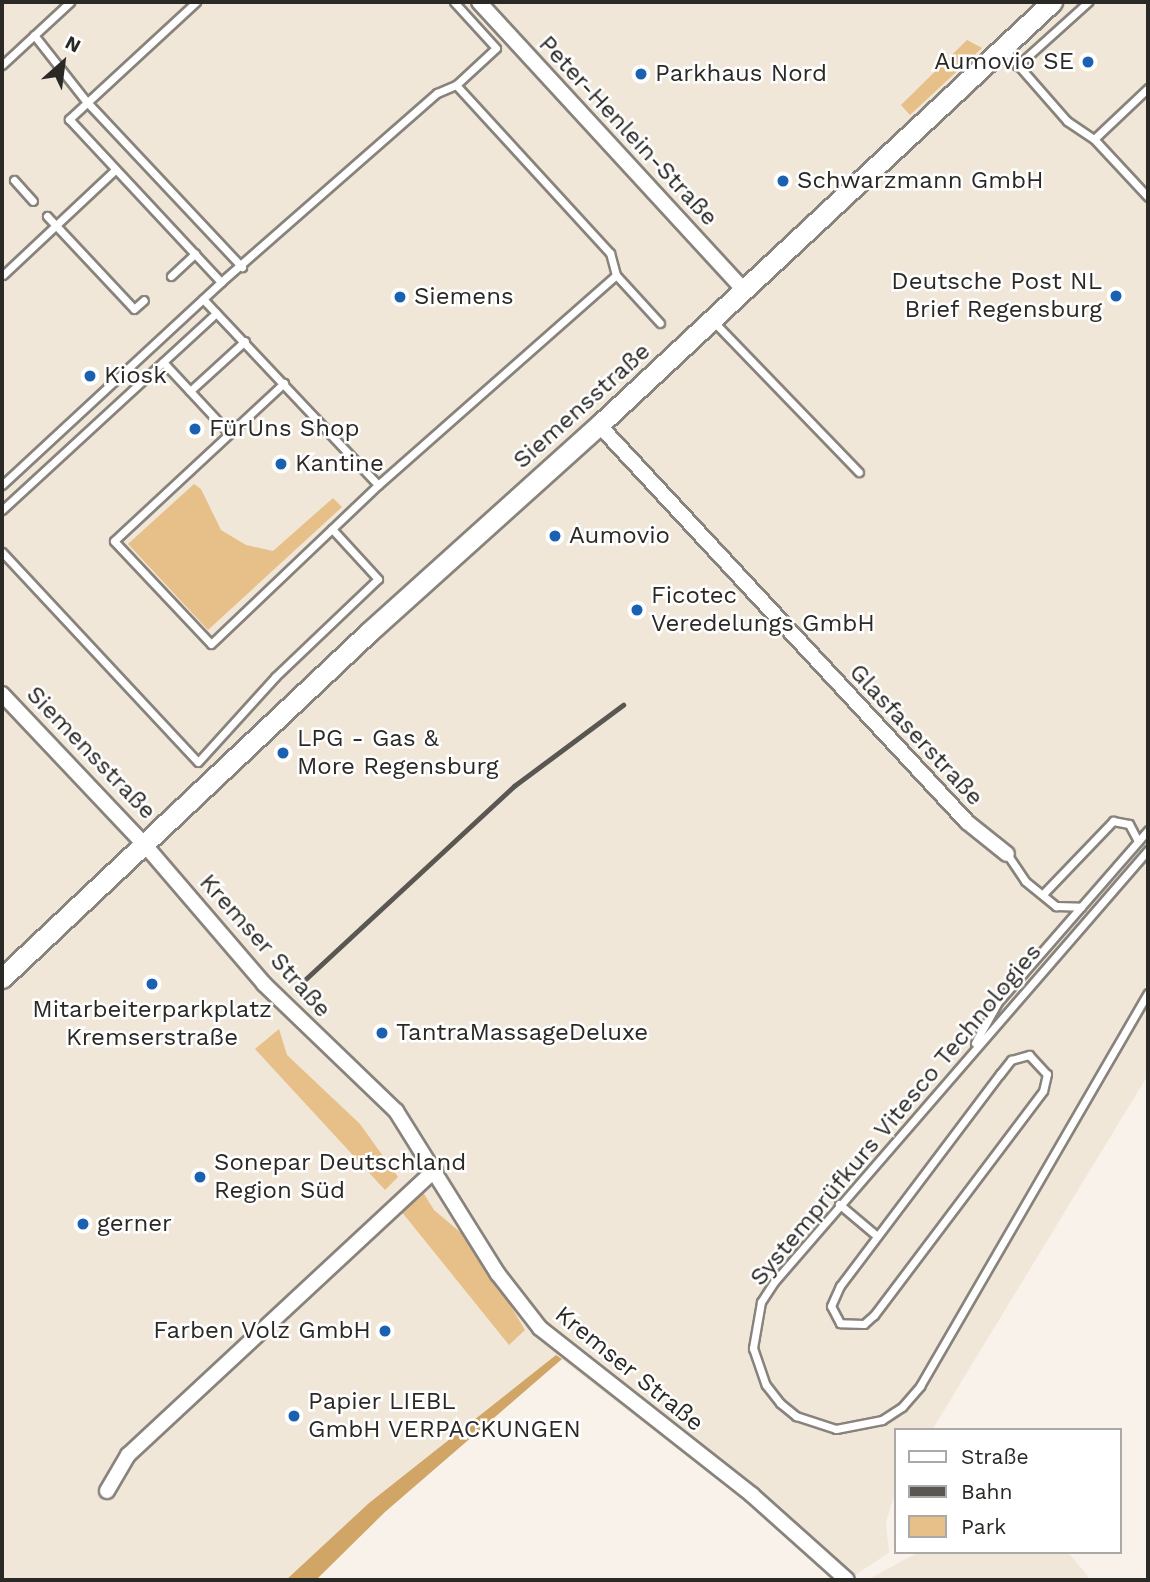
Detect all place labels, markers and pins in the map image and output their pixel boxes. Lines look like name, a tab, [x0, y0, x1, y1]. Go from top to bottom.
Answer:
place label: Aumovio SE	[934, 48, 1074, 76]
marker: Aumovio SE	[1080, 54, 1096, 70]
place label: Parkhaus Nord	[655, 60, 827, 88]
marker: Parkhaus Nord	[633, 66, 649, 82]
place label: Schwarzmann GmbH	[797, 167, 1044, 195]
marker: Schwarzmann GmbH	[775, 173, 791, 189]
place label: Deutsche Post NL Brief Regensburg	[891, 268, 1102, 324]
place label: Siemens	[414, 283, 514, 311]
marker: Deutsche Post NL Brief Regensburg	[1108, 288, 1124, 304]
marker: Siemens	[392, 289, 408, 305]
place label: Kiosk	[104, 362, 167, 390]
marker: Kiosk	[82, 368, 98, 384]
place label: FürUns Shop	[209, 415, 359, 443]
marker: FürUns Shop	[187, 421, 203, 437]
place label: Kantine	[295, 450, 384, 478]
marker: Kantine	[273, 456, 289, 472]
place label: Aumovio	[569, 522, 670, 550]
marker: Aumovio	[547, 528, 563, 544]
place label: Ficotec Veredelungs GmbH	[651, 582, 875, 638]
marker: Ficotec Veredelungs GmbH	[629, 602, 645, 618]
place label: LPG - Gas & More Regensburg	[297, 725, 498, 781]
marker: LPG - Gas & More Regensburg	[275, 745, 291, 761]
marker: Mitarbeiterparkplatz Kremserstraße	[144, 976, 160, 992]
place label: Mitarbeiterparkplatz Kremserstraße	[32, 996, 272, 1052]
place label: TantraMassageDeluxe	[396, 1019, 648, 1047]
marker: TantraMassageDeluxe	[374, 1025, 390, 1041]
place label: Sonepar Deutschland Region Süd	[214, 1149, 467, 1205]
marker: Sonepar Deutschland Region Süd	[192, 1169, 208, 1185]
place label: gerner	[97, 1210, 172, 1238]
marker: gerner	[75, 1216, 91, 1232]
place label: Farben Volz GmbH	[152, 1317, 371, 1345]
marker: Farben Volz GmbH	[377, 1323, 393, 1339]
place label: Papier LIEBL GmbH VERPACKUNGEN	[308, 1388, 582, 1444]
marker: Papier LIEBL GmbH VERPACKUNGEN	[286, 1408, 302, 1424]

